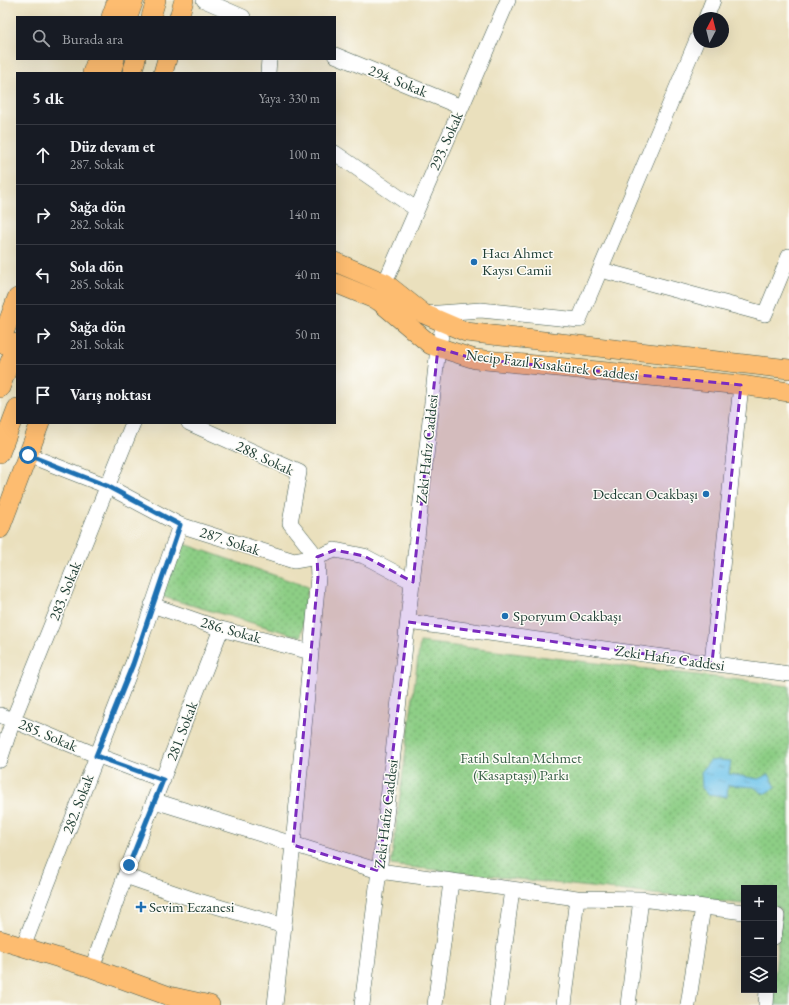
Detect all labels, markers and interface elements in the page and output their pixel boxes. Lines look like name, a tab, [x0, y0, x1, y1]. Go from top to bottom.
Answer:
north arrow	[693, 12, 729, 48]
search box	[16, 16, 336, 60]
icon: search	[30, 27, 52, 49]
text: Burada ara	[62, 29, 123, 48]
street label: 294. Sokak	[366, 60, 432, 101]
text: 5 dk	[32, 87, 64, 109]
text: Yaya · 330 m	[259, 90, 320, 107]
street label: 293. Sokak	[424, 108, 467, 173]
text: Düz devam et	[70, 137, 155, 156]
icon: ahead	[32, 144, 54, 166]
text: 100 m	[289, 146, 320, 163]
text: 287. Sokak	[70, 156, 124, 173]
text: Sağa dön	[70, 197, 126, 216]
icon: right	[32, 204, 54, 226]
text: 140 m	[289, 206, 320, 223]
text: 282. Sokak	[70, 216, 124, 233]
place label: Hacı Ahmet Kaysı Camii	[482, 243, 553, 279]
text: Sola dön	[70, 257, 123, 276]
marker: Hacı Ahmet Kaysı Camii	[469, 257, 479, 267]
icon: left	[32, 264, 54, 286]
text: 40 m	[295, 266, 320, 283]
text: 285. Sokak	[70, 276, 124, 293]
text: Sağa dön	[70, 317, 126, 336]
icon: right	[32, 324, 54, 346]
text: 50 m	[295, 326, 320, 343]
text: 281. Sokak	[70, 336, 124, 353]
street label: Necip Fazıl Kısakürek Caddesi	[465, 344, 640, 385]
icon: arrive	[32, 384, 54, 406]
text: Varış noktası	[70, 385, 151, 404]
street label: Zeki Hafız Caddesi	[411, 393, 442, 505]
street label: 288. Sokak	[233, 436, 298, 480]
route start	[19, 446, 37, 464]
place label: Dedecan Ocakbaşı	[593, 484, 698, 503]
marker: Dedecan Ocakbaşı	[701, 489, 711, 499]
street label: 287. Sokak	[198, 522, 264, 559]
street label: 283. Sokak	[44, 557, 85, 623]
place label: Sporyum Ocakbaşı	[513, 606, 622, 625]
marker: Sporyum Ocakbaşı	[500, 611, 510, 621]
street label: 286. Sokak	[199, 612, 265, 648]
street label: Zeki Hafız Caddesi	[614, 640, 726, 675]
street label: 281. Sokak	[162, 697, 202, 763]
street label: 285. Sokak	[16, 714, 81, 756]
park label: Fatih Sultan Mehmet (Kasaptaşı) Parkı	[460, 748, 582, 784]
street label: Zeki Hafız Caddesi	[369, 758, 402, 870]
street label: 282. Sokak	[58, 770, 98, 836]
route end	[120, 856, 138, 874]
map controls	[741, 885, 777, 993]
button: +	[741, 885, 777, 921]
place label: Sevim Eczanesi	[149, 897, 235, 916]
marker: Sevim Eczanesi	[136, 902, 146, 912]
button: −	[741, 921, 777, 957]
button: layers	[741, 957, 777, 993]

